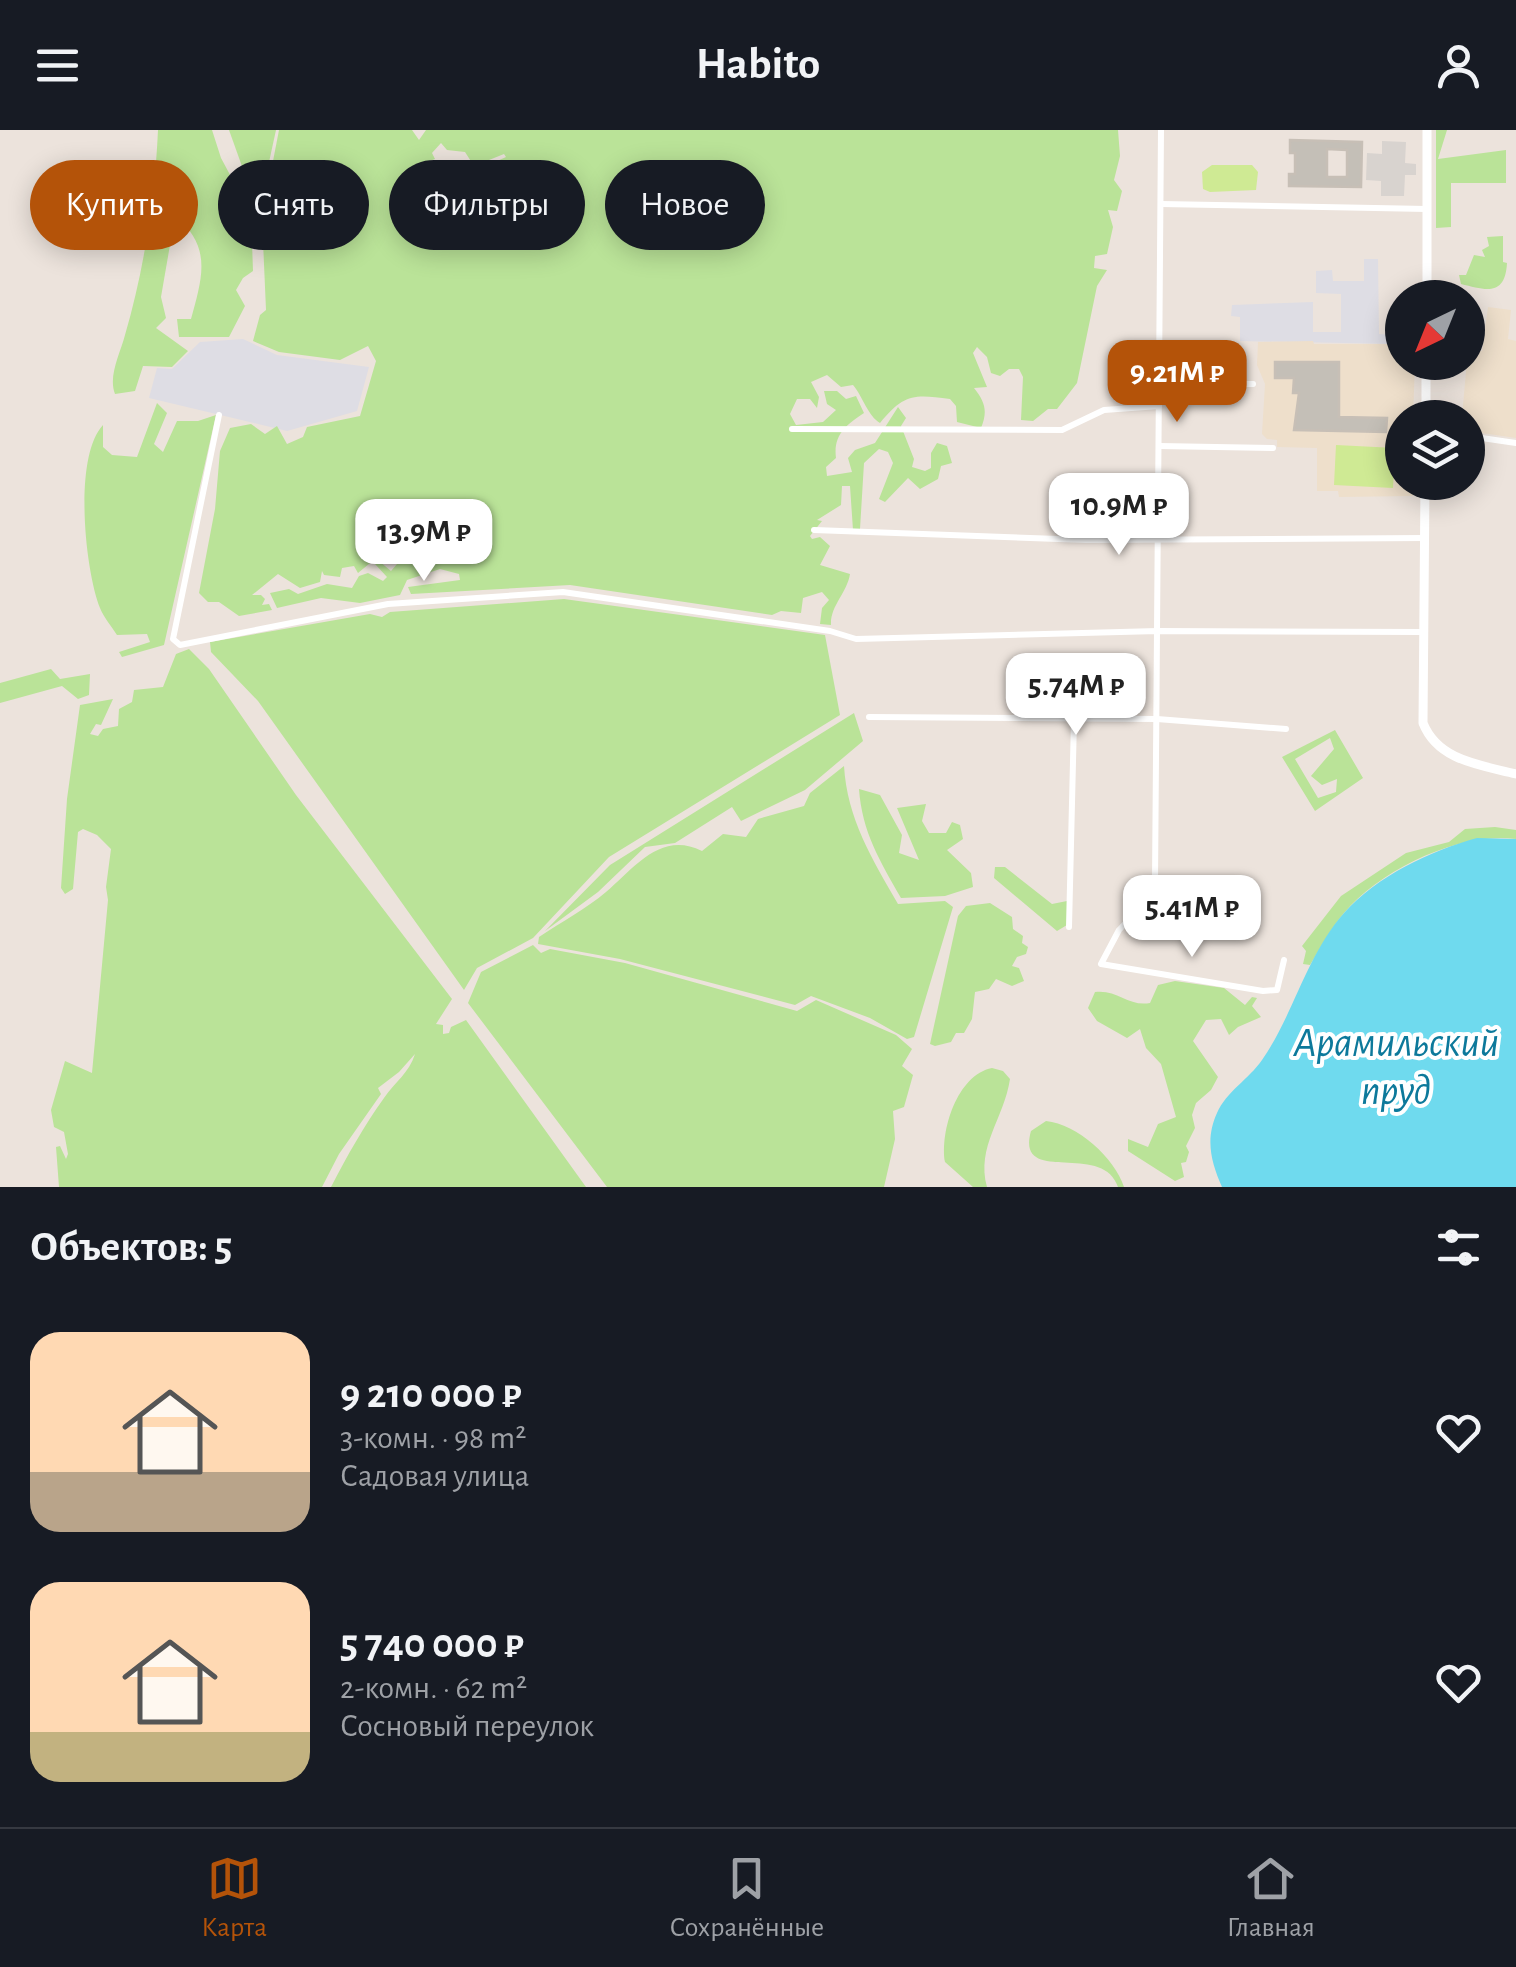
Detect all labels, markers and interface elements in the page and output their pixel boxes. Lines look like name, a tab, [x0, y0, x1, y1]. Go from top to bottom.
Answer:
icon: menu	[30, 38, 85, 93]
icon: person	[1431, 38, 1486, 93]
text: Habito	[696, 42, 820, 87]
chip: Купить	[30, 160, 198, 250]
chip: Снять	[218, 160, 369, 250]
chip: Фильтры	[389, 160, 585, 250]
chip: Новое	[605, 160, 765, 250]
north arrow	[1385, 280, 1485, 380]
map controls	[1385, 280, 1485, 500]
pin: 9.21M ₽	[1085, 340, 1269, 425]
text: 9.21M ₽	[1130, 356, 1224, 388]
button: layers	[1385, 400, 1485, 500]
pin: 10.9M ₽	[1027, 473, 1211, 558]
text: 10.9M ₽	[1071, 489, 1167, 521]
pin: 13.9M ₽	[332, 499, 516, 584]
text: 13.9M ₽	[377, 515, 471, 547]
pin: 5.74M ₽	[984, 653, 1168, 738]
text: 5.74M ₽	[1028, 669, 1124, 701]
pin: 5.41M ₽	[1100, 875, 1284, 960]
text: 5.41M ₽	[1145, 891, 1239, 923]
water label: Арамильский пруд	[1292, 1022, 1499, 1113]
icon: filters	[1431, 1220, 1486, 1275]
text: Объектов: 5	[30, 1226, 232, 1268]
icon: home	[110, 1372, 230, 1492]
text: 9 210 000 ₽	[340, 1373, 521, 1415]
icon: heart	[1431, 1405, 1486, 1460]
text: 3-комн. · 98 m²	[340, 1422, 526, 1454]
text: Садовая улица	[340, 1460, 529, 1492]
icon: home	[110, 1622, 230, 1742]
text: 5 740 000 ₽	[340, 1623, 524, 1665]
icon: heart	[1431, 1655, 1486, 1710]
text: 2-комн. · 62 m²	[340, 1672, 527, 1704]
text: Сосновый переулок	[340, 1710, 594, 1742]
tab: Карта	[201, 1851, 267, 1945]
tab: Сохранённые	[669, 1851, 824, 1945]
tab: Главная	[1227, 1851, 1315, 1945]

